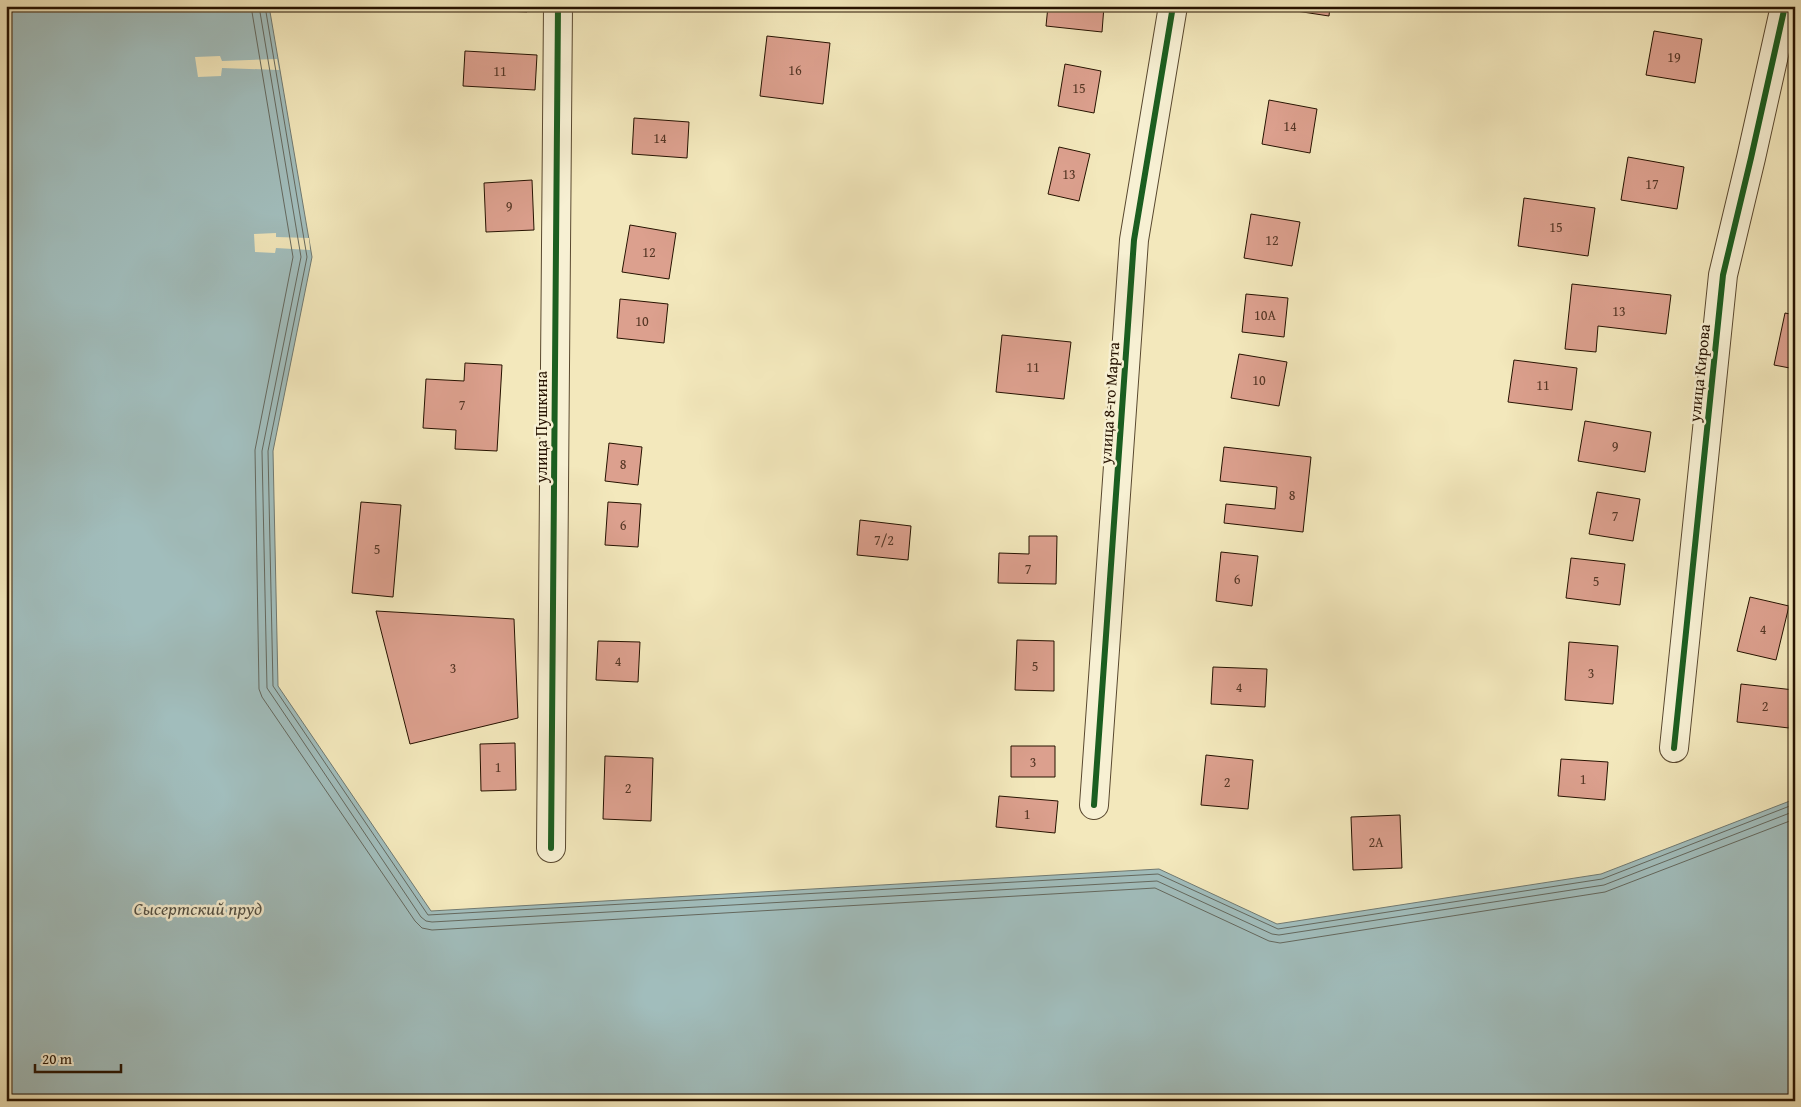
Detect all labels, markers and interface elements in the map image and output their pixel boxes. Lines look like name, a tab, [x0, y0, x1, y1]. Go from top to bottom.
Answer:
house number: 19	[1667, 47, 1681, 67]
house number: 16	[788, 60, 802, 80]
house number: 11	[493, 61, 507, 81]
house number: 15	[1072, 78, 1086, 98]
house number: 14	[1283, 116, 1297, 136]
house number: 14	[653, 128, 667, 148]
house number: 13	[1062, 164, 1076, 184]
house number: 17	[1645, 174, 1659, 194]
house number: 9	[506, 196, 513, 216]
house number: 15	[1549, 217, 1563, 237]
house number: 12	[1265, 230, 1279, 250]
house number: 12	[642, 242, 656, 262]
house number: 13	[1612, 301, 1626, 321]
house number: 10А	[1254, 305, 1276, 325]
house number: 10	[635, 311, 649, 331]
street label: улица Кирова	[1682, 323, 1716, 424]
street label: улица 8-го Марта	[1093, 341, 1125, 466]
house number: 11	[1026, 357, 1040, 377]
house number: 10	[1252, 370, 1266, 390]
street label: улица Пушкина	[529, 371, 553, 484]
house number: 11	[1536, 375, 1550, 395]
house number: 7	[459, 395, 466, 415]
house number: 9	[1612, 436, 1619, 456]
house number: 8	[620, 454, 627, 474]
house number: 8	[1289, 485, 1296, 505]
house number: 7	[1612, 506, 1619, 526]
house number: 6	[620, 515, 627, 535]
house number: 7/2	[874, 530, 894, 550]
house number: 5	[374, 539, 380, 559]
house number: 7	[1025, 559, 1032, 579]
house number: 6	[1234, 569, 1241, 589]
house number: 5	[1593, 571, 1599, 591]
house number: 4	[1760, 619, 1767, 639]
house number: 4	[615, 651, 622, 671]
house number: 5	[1032, 656, 1038, 676]
house number: 3	[450, 658, 456, 678]
house number: 3	[1588, 663, 1594, 683]
house number: 4	[1236, 677, 1243, 697]
house number: 2	[1762, 696, 1768, 716]
house number: 3	[1030, 752, 1036, 772]
house number: 1	[495, 757, 501, 777]
house number: 1	[1580, 769, 1586, 789]
house number: 2	[1224, 772, 1230, 792]
house number: 2	[625, 778, 631, 798]
house number: 1	[1024, 804, 1030, 824]
house number: 2А	[1368, 832, 1384, 852]
water label: Сысертский пруд	[134, 895, 262, 922]
scale bar	[35, 1042, 121, 1074]
text: 20 m	[42, 1048, 73, 1069]

